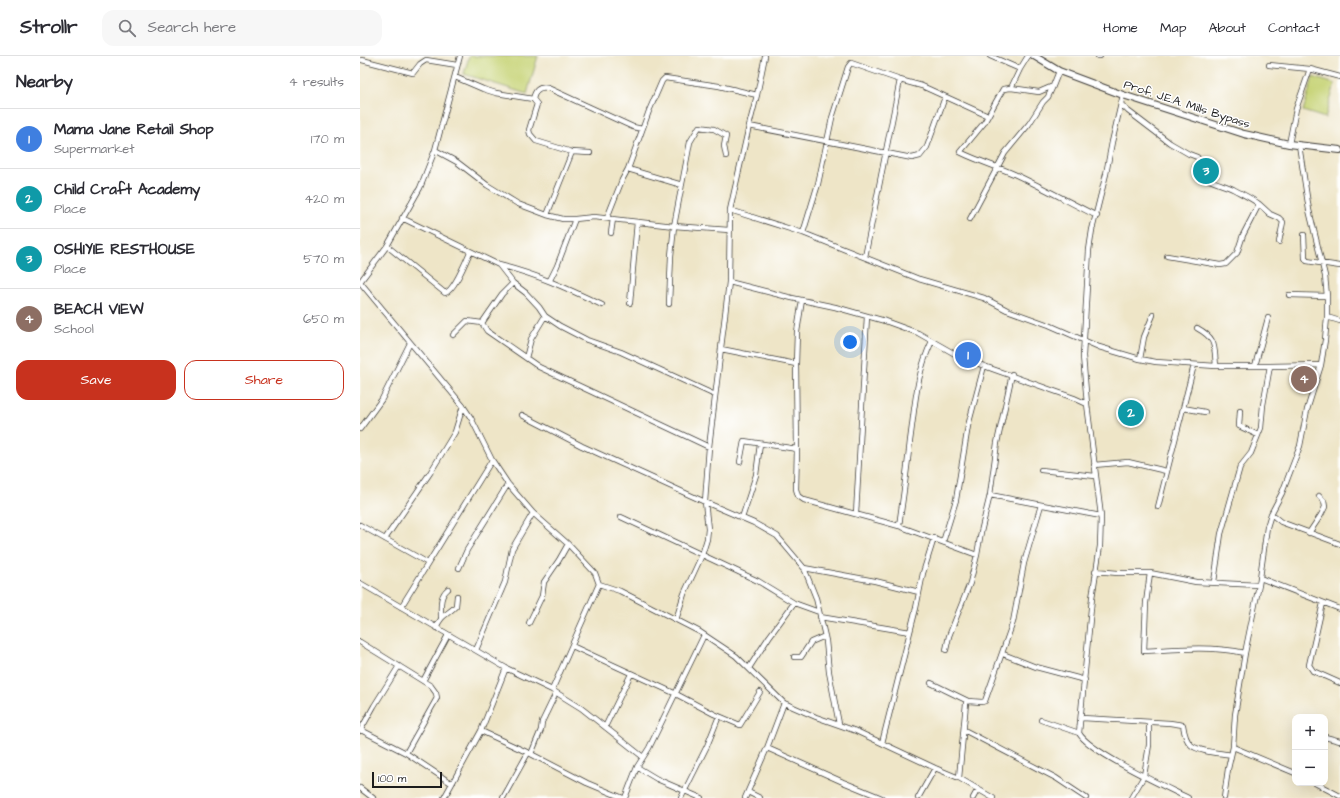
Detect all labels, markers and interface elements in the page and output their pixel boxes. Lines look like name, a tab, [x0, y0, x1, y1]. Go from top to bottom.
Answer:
search box	[102, 10, 382, 46]
text: Strollr	[20, 14, 78, 41]
icon: search	[116, 17, 138, 39]
text: Search here	[148, 17, 236, 38]
text: Home	[1103, 18, 1138, 38]
text: Map	[1160, 18, 1186, 38]
text: About	[1208, 18, 1246, 38]
text: Contact	[1268, 18, 1320, 38]
text: Nearby	[16, 70, 73, 94]
text: 4 results	[289, 73, 344, 91]
street label: Prof. J.E.A. Mills Bypass	[1121, 76, 1252, 134]
text: Mama Jane Retail Shop	[54, 119, 214, 140]
text: 1	[28, 130, 30, 148]
text: 170 m	[311, 130, 344, 148]
text: Supermarket	[54, 140, 135, 158]
pin: 3	[1193, 156, 1219, 186]
text: Child Craft Academy	[54, 179, 200, 200]
text: 2	[25, 190, 33, 208]
text: 420 m	[304, 190, 344, 208]
text: Place	[54, 200, 86, 218]
text: OSHIYIE RESTHOUSE	[54, 239, 195, 260]
text: 3	[26, 250, 32, 268]
text: 570 m	[303, 250, 344, 268]
text: Place	[54, 260, 86, 278]
text: BEACH VIEW	[54, 299, 144, 320]
text: 4	[25, 310, 33, 328]
text: 650 m	[303, 310, 344, 328]
text: School	[54, 320, 94, 338]
your location	[840, 332, 860, 352]
pin: 1	[955, 340, 981, 370]
button: Save	[16, 360, 176, 400]
button: Share	[184, 360, 344, 400]
pin: 4	[1291, 364, 1317, 394]
pin: 2	[1118, 398, 1144, 428]
map controls	[1292, 714, 1328, 786]
button: +	[1292, 714, 1328, 750]
button: −	[1292, 750, 1328, 786]
scale bar	[372, 770, 442, 789]
text: 100 m	[378, 771, 406, 786]

